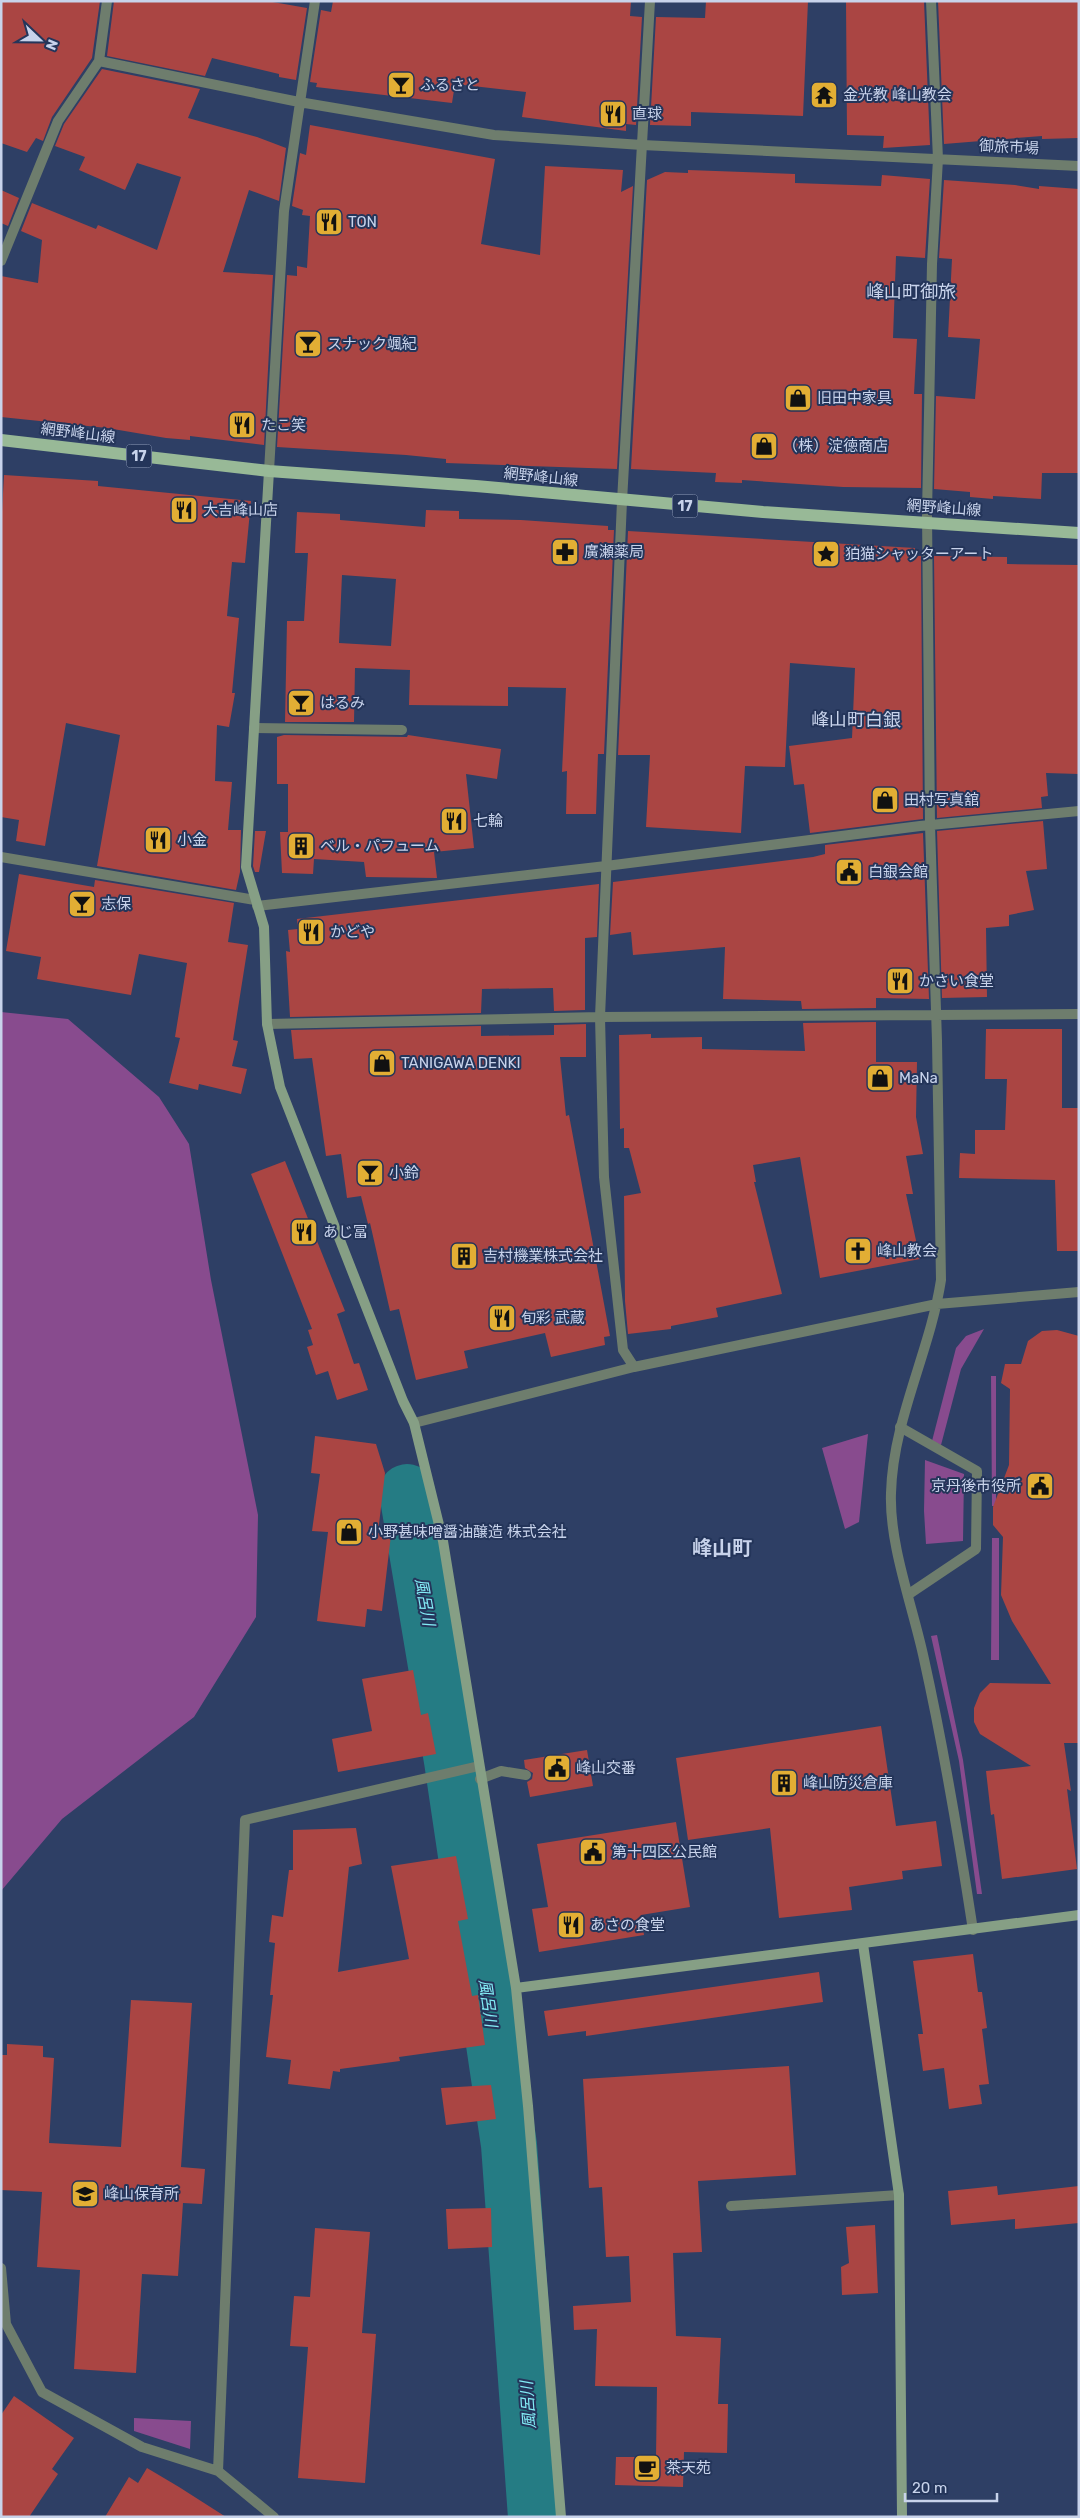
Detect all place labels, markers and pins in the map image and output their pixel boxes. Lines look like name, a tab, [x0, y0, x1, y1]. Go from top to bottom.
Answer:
bar icon: ふるさと	[386, 70, 416, 100]
place label: ふるさと	[420, 76, 480, 94]
temple icon: 金光教 峰山教会	[809, 80, 839, 110]
place label: 金光教 峰山教会	[843, 86, 952, 104]
restaurant icon: 直球	[598, 99, 628, 129]
place label: 直球	[632, 105, 662, 123]
restaurant icon: TON	[314, 207, 344, 237]
place label: TON	[348, 213, 377, 231]
bar icon: スナック颯紀	[293, 329, 323, 359]
place label: スナック颯紀	[327, 335, 417, 353]
shop icon: 旧田中家具	[783, 383, 813, 413]
place label: 旧田中家具	[817, 389, 892, 407]
restaurant icon: たこ笑	[227, 410, 257, 440]
place label: たこ笑	[261, 416, 306, 434]
shop icon: （株）淀徳商店	[749, 431, 779, 461]
place label: （株）淀徳商店	[783, 437, 888, 455]
restaurant icon: 大吉峰山店	[169, 495, 199, 525]
place label: 大吉峰山店	[203, 501, 278, 519]
pharmacy icon: 廣瀬薬局	[550, 537, 580, 567]
place icon: 狛猫シャッターアート	[811, 539, 841, 569]
place label: 廣瀬薬局	[584, 543, 644, 561]
place label: 狛猫シャッターアート	[845, 545, 994, 563]
bar icon: はるみ	[286, 688, 316, 718]
place label: はるみ	[320, 694, 365, 712]
shop icon: 田村写真舘	[870, 785, 900, 815]
place label: 田村写真舘	[904, 791, 979, 809]
restaurant icon: 七輪	[439, 806, 469, 836]
place label: 七輪	[473, 812, 503, 830]
restaurant icon: 小金	[143, 825, 173, 855]
place label: 小金	[177, 831, 207, 849]
building icon: ベル・パフューム	[286, 831, 316, 861]
place label: ベル・パフューム	[320, 837, 440, 855]
public building icon: 白銀会館	[834, 857, 864, 887]
place label: 白銀会館	[868, 863, 928, 881]
bar icon: 志保	[67, 889, 97, 919]
place label: 志保	[101, 895, 131, 913]
restaurant icon: かどや	[296, 917, 326, 947]
place label: かどや	[330, 923, 375, 941]
restaurant icon: かさい食堂	[885, 966, 915, 996]
place label: かさい食堂	[919, 972, 994, 990]
shop icon: TANIGAWA DENKI	[367, 1048, 397, 1078]
place label: TANIGAWA DENKI	[401, 1054, 521, 1072]
shop icon: MaNa	[865, 1063, 895, 1093]
place label: MaNa	[899, 1069, 938, 1087]
bar icon: 小鈴	[355, 1158, 385, 1188]
place label: 小鈴	[389, 1164, 419, 1182]
restaurant icon: あじ冨	[289, 1217, 319, 1247]
place label: あじ冨	[323, 1223, 368, 1241]
church icon: 峰山教会	[843, 1236, 873, 1266]
building icon: 吉村機業株式会社	[449, 1241, 479, 1271]
place label: 峰山教会	[877, 1242, 937, 1260]
place label: 吉村機業株式会社	[483, 1247, 603, 1265]
restaurant icon: 旬彩 武蔵	[487, 1303, 517, 1333]
place label: 旬彩 武蔵	[521, 1309, 585, 1327]
public building icon: 京丹後市役所	[1025, 1471, 1055, 1501]
place label: 京丹後市役所	[931, 1477, 1021, 1495]
shop icon: 小野甚味噌醤油醸造 株式会社	[334, 1517, 364, 1547]
place label: 小野甚味噌醤油醸造 株式会社	[368, 1523, 567, 1541]
public building icon: 峰山交番	[542, 1753, 572, 1783]
place label: 峰山交番	[576, 1759, 636, 1777]
building icon: 峰山防災倉庫	[769, 1768, 799, 1798]
place label: 峰山防災倉庫	[803, 1774, 893, 1792]
public building icon: 第十四区公民館	[578, 1837, 608, 1867]
place label: 第十四区公民館	[612, 1843, 717, 1861]
restaurant icon: あさの食堂	[556, 1910, 586, 1940]
place label: あさの食堂	[590, 1916, 665, 1934]
school or university icon: 峰山保育所	[70, 2179, 100, 2209]
place label: 峰山保育所	[104, 2185, 179, 2203]
cafe icon: 茶天苑	[632, 2453, 662, 2483]
place label: 茶天苑	[666, 2459, 711, 2477]

